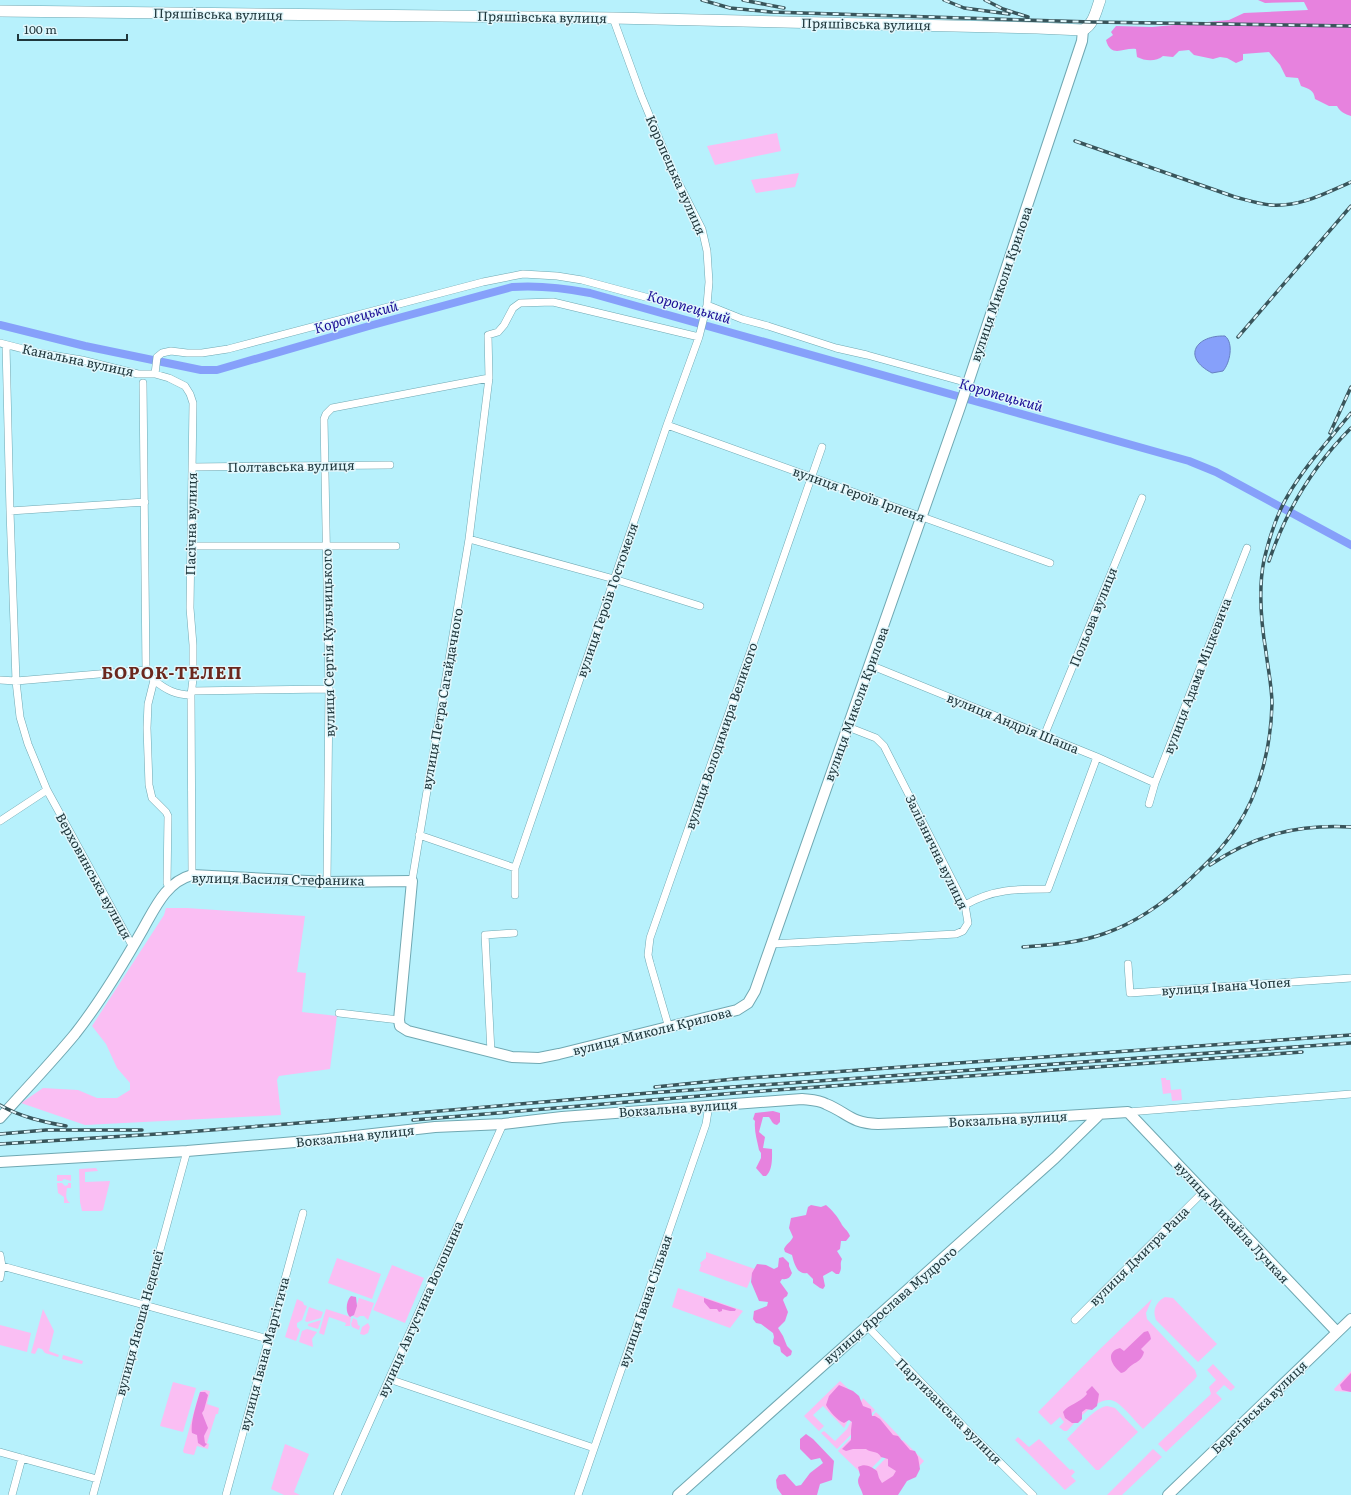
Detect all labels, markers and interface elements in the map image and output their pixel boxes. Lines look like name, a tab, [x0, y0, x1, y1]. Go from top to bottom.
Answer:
street label: Пряшівська вулиця	[153, 3, 283, 24]
street label: Пряшівська вулиця	[477, 6, 607, 27]
street label: Пряшівська вулиця	[801, 13, 931, 34]
scale bar	[18, 16, 127, 42]
text: 100 m	[24, 20, 57, 38]
street label: Коропецька вулиця	[642, 112, 711, 238]
street label: вулиця Миколи Крилова	[965, 204, 1036, 364]
water label: Коропецький	[645, 284, 734, 328]
water label: Коропецький	[311, 294, 401, 338]
street label: Канальна вулиця	[20, 338, 136, 381]
water label: Коропецький	[957, 372, 1046, 416]
street label: Полтавська вулиця	[227, 455, 355, 476]
street label: вулиця Героїв Ірпеня	[790, 461, 928, 526]
street label: Пасічна вулиця	[180, 472, 201, 576]
street label: вулиця Героїв Гостомеля	[571, 520, 642, 680]
street label: вулиця Сергія Кульчицького	[316, 548, 339, 737]
street label: Польова вулиця	[1064, 564, 1121, 670]
street label: вулиця Адама Міцкевича	[1158, 595, 1235, 757]
street label: вулиця Петра Сагайдачного	[416, 606, 467, 792]
street label: вулиця Миколи Крилова	[819, 624, 892, 784]
street label: вулиця Володимира Великого	[680, 639, 762, 832]
district label: БОРОК-ТЕЛЕП	[101, 659, 243, 684]
street label: вулиця Андрія Шаша	[944, 687, 1082, 758]
street label: Залізнична вулиця	[901, 791, 974, 913]
street label: Верховинська вулиця	[52, 809, 137, 943]
street label: вулиця Василя Стефаника	[191, 867, 365, 890]
street label: вулиця Івана Чопея	[1161, 971, 1291, 999]
street label: вулиця Миколи Крилова	[570, 1002, 733, 1059]
street label: Вокзальна вулиця	[618, 1094, 738, 1121]
street label: Вокзальна вулиця	[948, 1106, 1068, 1131]
street label: Вокзальна вулиця	[295, 1120, 415, 1151]
street label: вулиця Михайла Лучкая	[1170, 1156, 1294, 1287]
street label: вулиця Дмитра Раца	[1084, 1201, 1193, 1310]
street label: вулиця Августина Волошина	[372, 1218, 467, 1400]
street label: вулиця Івана Сільвая	[613, 1232, 676, 1370]
street label: вулиця Ярослава Мудрого	[819, 1241, 961, 1368]
street label: вулиця Яноша Недецеї	[110, 1247, 167, 1398]
street label: вулиця Івана Маргітича	[234, 1275, 293, 1433]
street label: Партизанська вулиця	[892, 1353, 1007, 1468]
street label: Берегівська вулиця	[1206, 1356, 1311, 1458]

